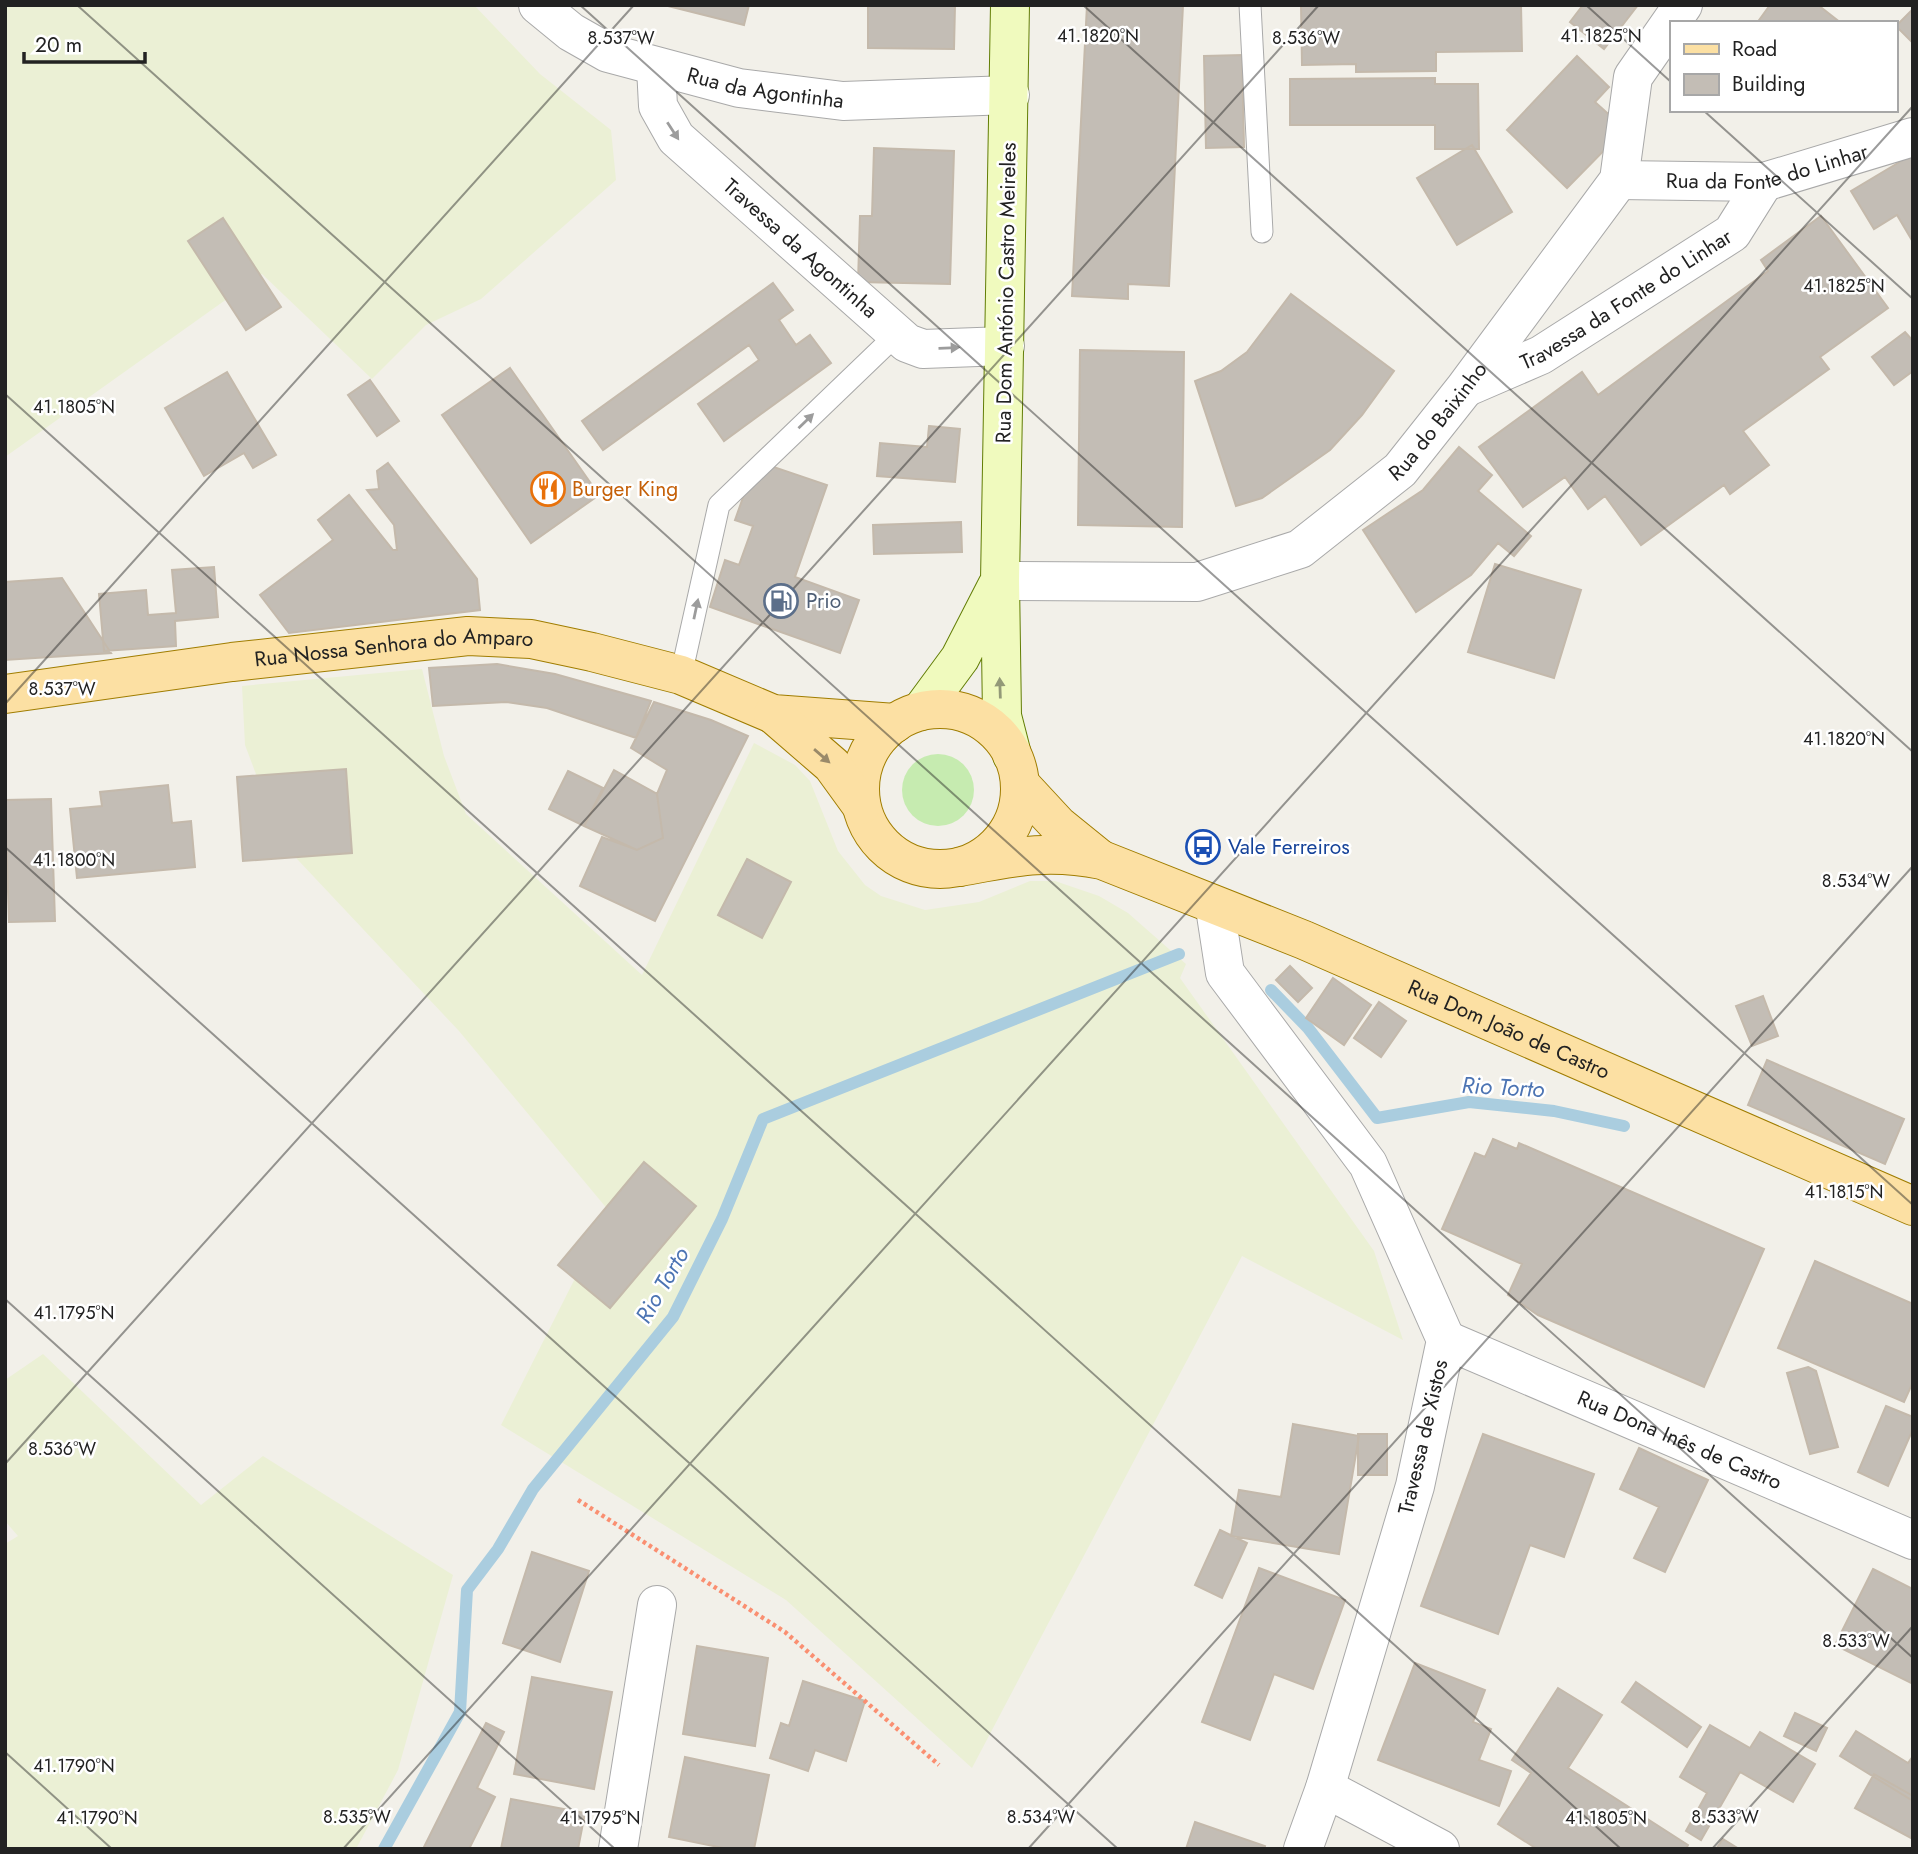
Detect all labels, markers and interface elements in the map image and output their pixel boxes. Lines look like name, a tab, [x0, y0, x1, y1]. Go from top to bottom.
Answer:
scale bar	[24, 21, 145, 65]
legend	[1670, 21, 1897, 112]
text: 41.1820°N	[1057, 23, 1139, 49]
text: 41.1825°N	[1560, 23, 1642, 49]
text: 8.537°W	[588, 25, 655, 51]
text: 8.536°W	[1272, 25, 1340, 51]
text: 20 m	[35, 30, 82, 60]
text: Road	[1732, 34, 1777, 64]
street label: Rua da Agontinha	[684, 60, 846, 116]
text: Building	[1732, 69, 1805, 99]
one-way arrow	[666, 121, 679, 141]
street label: Rua da Fonte do Linhar	[1666, 136, 1873, 197]
street label: Rua Dom António Castro Meireles	[988, 142, 1024, 444]
street label: Travessa da Agontinha	[716, 171, 884, 325]
street label: Travessa da Fonte do Linhar	[1515, 221, 1739, 377]
text: 41.1825°N	[1803, 273, 1885, 299]
one-way arrow	[938, 342, 960, 353]
street label: Rua do Baixinho	[1382, 356, 1494, 488]
text: 41.1805°N	[33, 394, 115, 420]
one-way arrow	[798, 413, 815, 429]
restaurant icon: Burger King	[529, 470, 567, 508]
place label: Burger King	[572, 474, 678, 504]
fuel station icon: Prio	[762, 582, 800, 620]
place label: Prio	[806, 586, 841, 616]
one-way arrow	[691, 598, 702, 620]
street label: Rua Nossa Senhora do Amparo	[253, 621, 534, 674]
text: 8.537°W	[29, 676, 96, 702]
one-way arrow	[995, 677, 1006, 699]
text: 41.1820°N	[1803, 726, 1885, 752]
one-way arrow	[813, 748, 830, 763]
bus stop icon: Vale Ferreiros	[1184, 828, 1222, 866]
place label: Vale Ferreiros	[1228, 832, 1350, 862]
text: 41.1800°N	[33, 847, 115, 873]
text: 8.534°W	[1822, 868, 1890, 894]
street label: Rua Dom João de Castro	[1403, 972, 1614, 1087]
water label: Rio Torto	[1461, 1068, 1546, 1106]
text: 41.1815°N	[1804, 1179, 1884, 1205]
water label: Rio Torto	[627, 1240, 698, 1329]
text: 41.1795°N	[33, 1300, 115, 1326]
street label: Travessa de Xistos	[1391, 1357, 1455, 1517]
street label: Rua Dona Inês de Castro	[1573, 1383, 1786, 1497]
text: 8.536°W	[28, 1436, 96, 1462]
text: 8.533°W	[1822, 1628, 1890, 1654]
text: 41.1790°N	[33, 1753, 115, 1779]
text: 8.535°W	[323, 1804, 391, 1830]
text: 8.534°W	[1007, 1804, 1075, 1830]
text: 8.533°W	[1691, 1804, 1759, 1830]
text: 41.1790°N	[56, 1805, 138, 1831]
text: 41.1795°N	[559, 1805, 641, 1831]
text: 41.1805°N	[1565, 1805, 1647, 1831]

